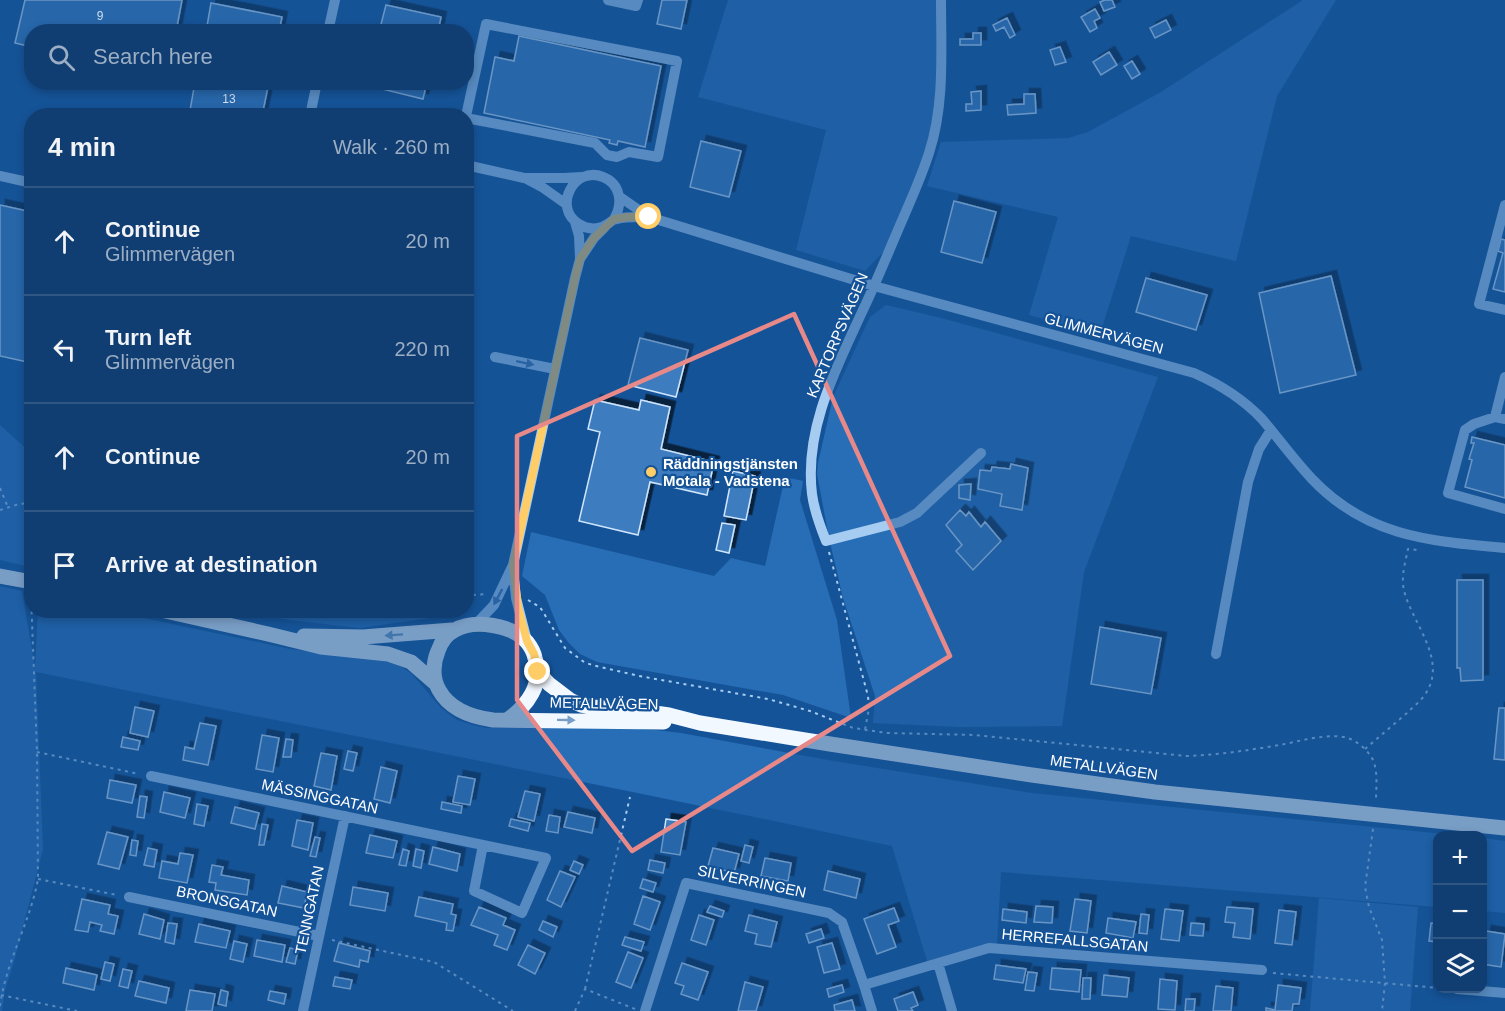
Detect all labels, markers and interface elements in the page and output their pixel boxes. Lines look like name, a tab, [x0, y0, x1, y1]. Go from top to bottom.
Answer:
house number: 9	[97, 9, 104, 23]
search box	[24, 24, 474, 90]
icon: search	[45, 41, 78, 74]
text: Search here	[93, 44, 213, 69]
house number: 13	[222, 92, 236, 106]
text: 4 min	[48, 132, 116, 162]
text: Walk · 260 m	[333, 136, 450, 158]
route start	[635, 203, 661, 229]
text: Continue	[105, 217, 200, 242]
icon: ahead	[48, 225, 81, 258]
text: 20 m	[406, 230, 450, 252]
text: Glimmervägen	[105, 243, 235, 265]
street label: KARTORPSVÄGEN	[803, 270, 871, 400]
street label: GLIMMERVÄGEN	[1043, 309, 1165, 357]
text: Turn left	[105, 325, 191, 350]
icon: left	[48, 333, 81, 366]
text: 220 m	[394, 338, 450, 360]
text: Glimmervägen	[105, 351, 235, 373]
one-way arrow	[515, 359, 534, 368]
icon: ahead	[48, 441, 81, 474]
text: Continue	[105, 444, 200, 469]
text: 20 m	[406, 446, 450, 468]
place label: Räddningstjänsten Motala - Vadstena	[663, 455, 798, 489]
marker: Räddningstjänsten Motala - Vadstena	[644, 465, 658, 479]
icon: arrive	[48, 549, 81, 582]
text: Arrive at destination	[105, 552, 318, 577]
one-way arrow	[493, 589, 503, 606]
one-way arrow	[384, 630, 403, 640]
route end	[524, 658, 550, 684]
street label: METALLVÄGEN	[550, 694, 658, 712]
one-way arrow	[556, 716, 575, 725]
street label: METALLVÄGEN	[1049, 751, 1159, 783]
street label: MÄSSINGGATAN	[260, 775, 380, 817]
map controls	[1433, 831, 1487, 993]
button: +	[1433, 831, 1487, 885]
street label: SILVERRINGEN	[696, 861, 808, 901]
street label: TENNGATAN	[291, 864, 327, 956]
street label: BRONSGATAN	[175, 882, 279, 920]
button: −	[1433, 885, 1487, 939]
street label: HERREFALLSGATAN	[1001, 925, 1149, 955]
button: layers	[1433, 939, 1487, 993]

